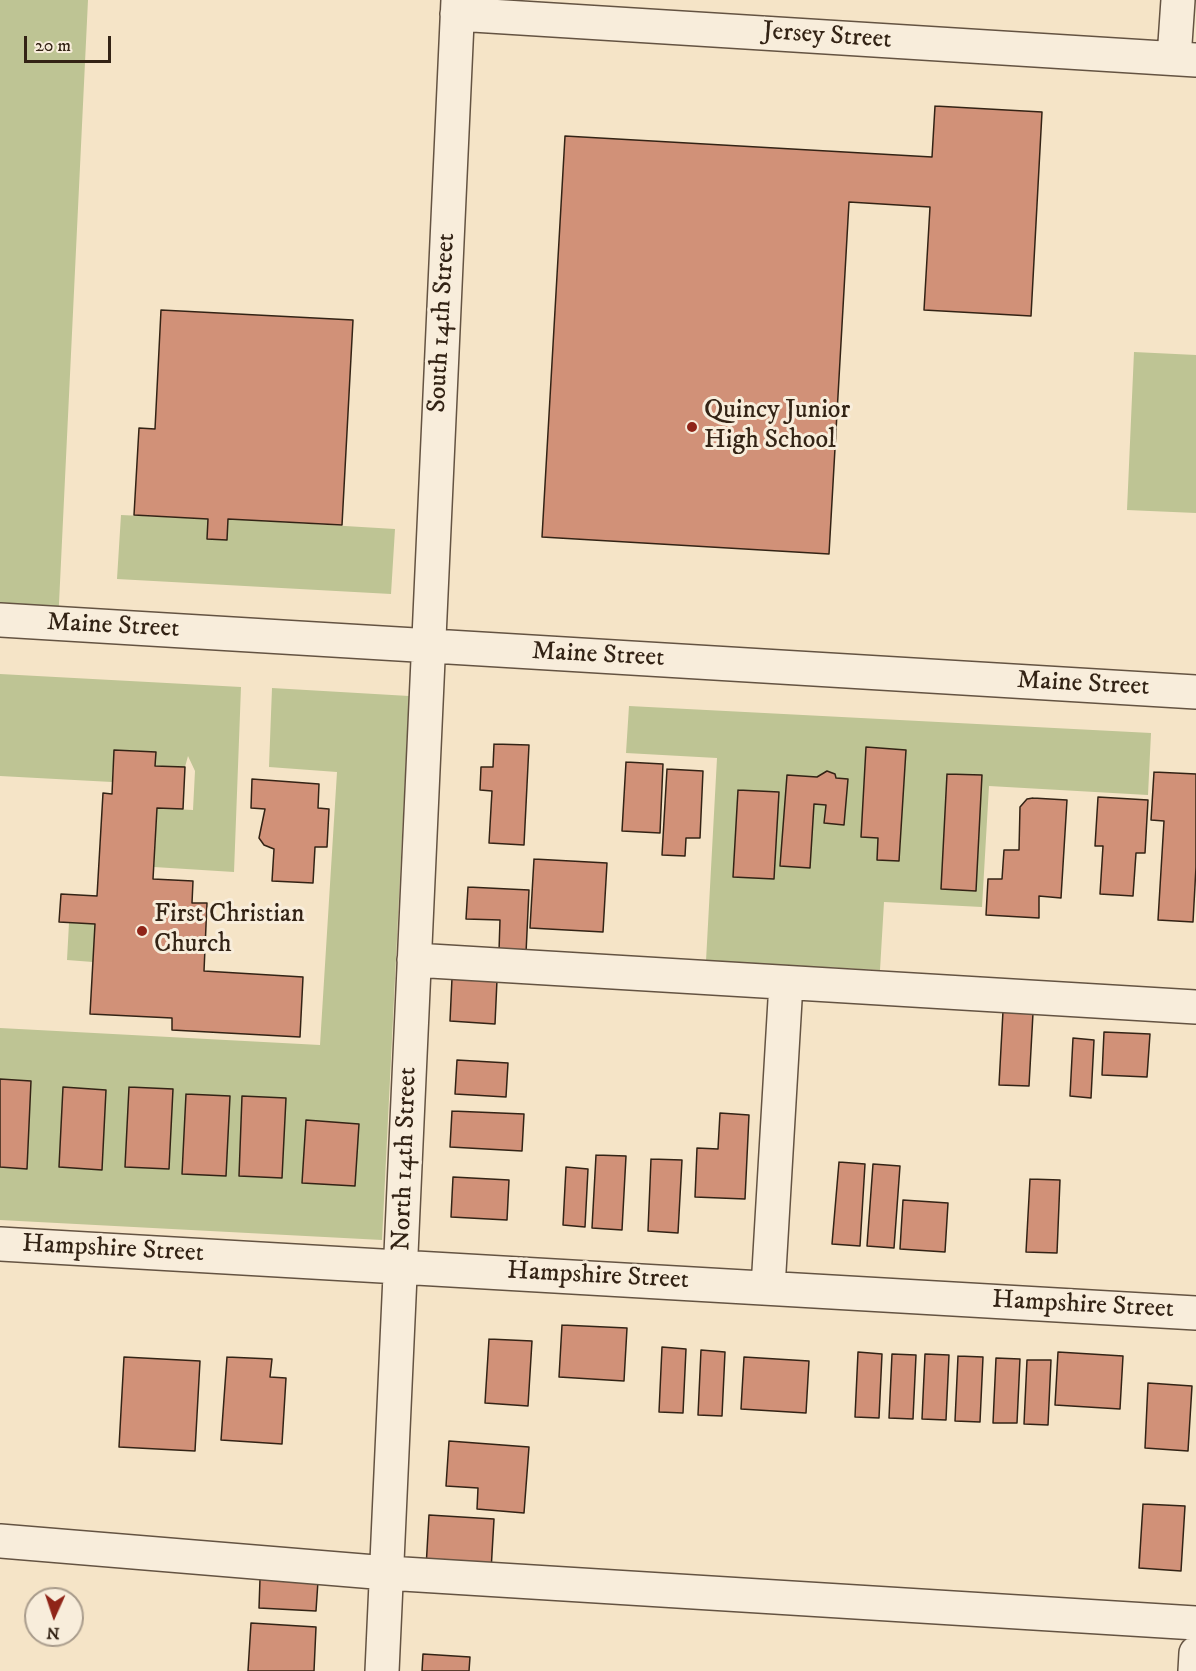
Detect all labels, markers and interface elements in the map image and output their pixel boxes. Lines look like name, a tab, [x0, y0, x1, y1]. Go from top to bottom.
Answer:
street label: Jersey Street	[761, 17, 893, 57]
scale bar	[27, 24, 114, 62]
text: 20 m	[35, 35, 71, 57]
street label: South 14th Street	[423, 232, 463, 414]
place label: Quincy Junior High School	[704, 396, 850, 458]
marker: Quincy Junior High School	[685, 420, 699, 434]
street label: Maine Street	[46, 608, 180, 646]
street label: Maine Street	[531, 637, 665, 675]
street label: Maine Street	[1016, 666, 1150, 704]
place label: First Christian Church	[154, 900, 305, 962]
marker: First Christian Church	[135, 924, 149, 938]
street label: North 14th Street	[387, 1066, 425, 1252]
street label: Hampshire Street	[21, 1230, 205, 1270]
street label: Hampshire Street	[506, 1257, 690, 1297]
street label: Hampshire Street	[991, 1286, 1175, 1326]
north arrow	[24, 1587, 84, 1647]
text: N	[46, 1623, 60, 1643]

